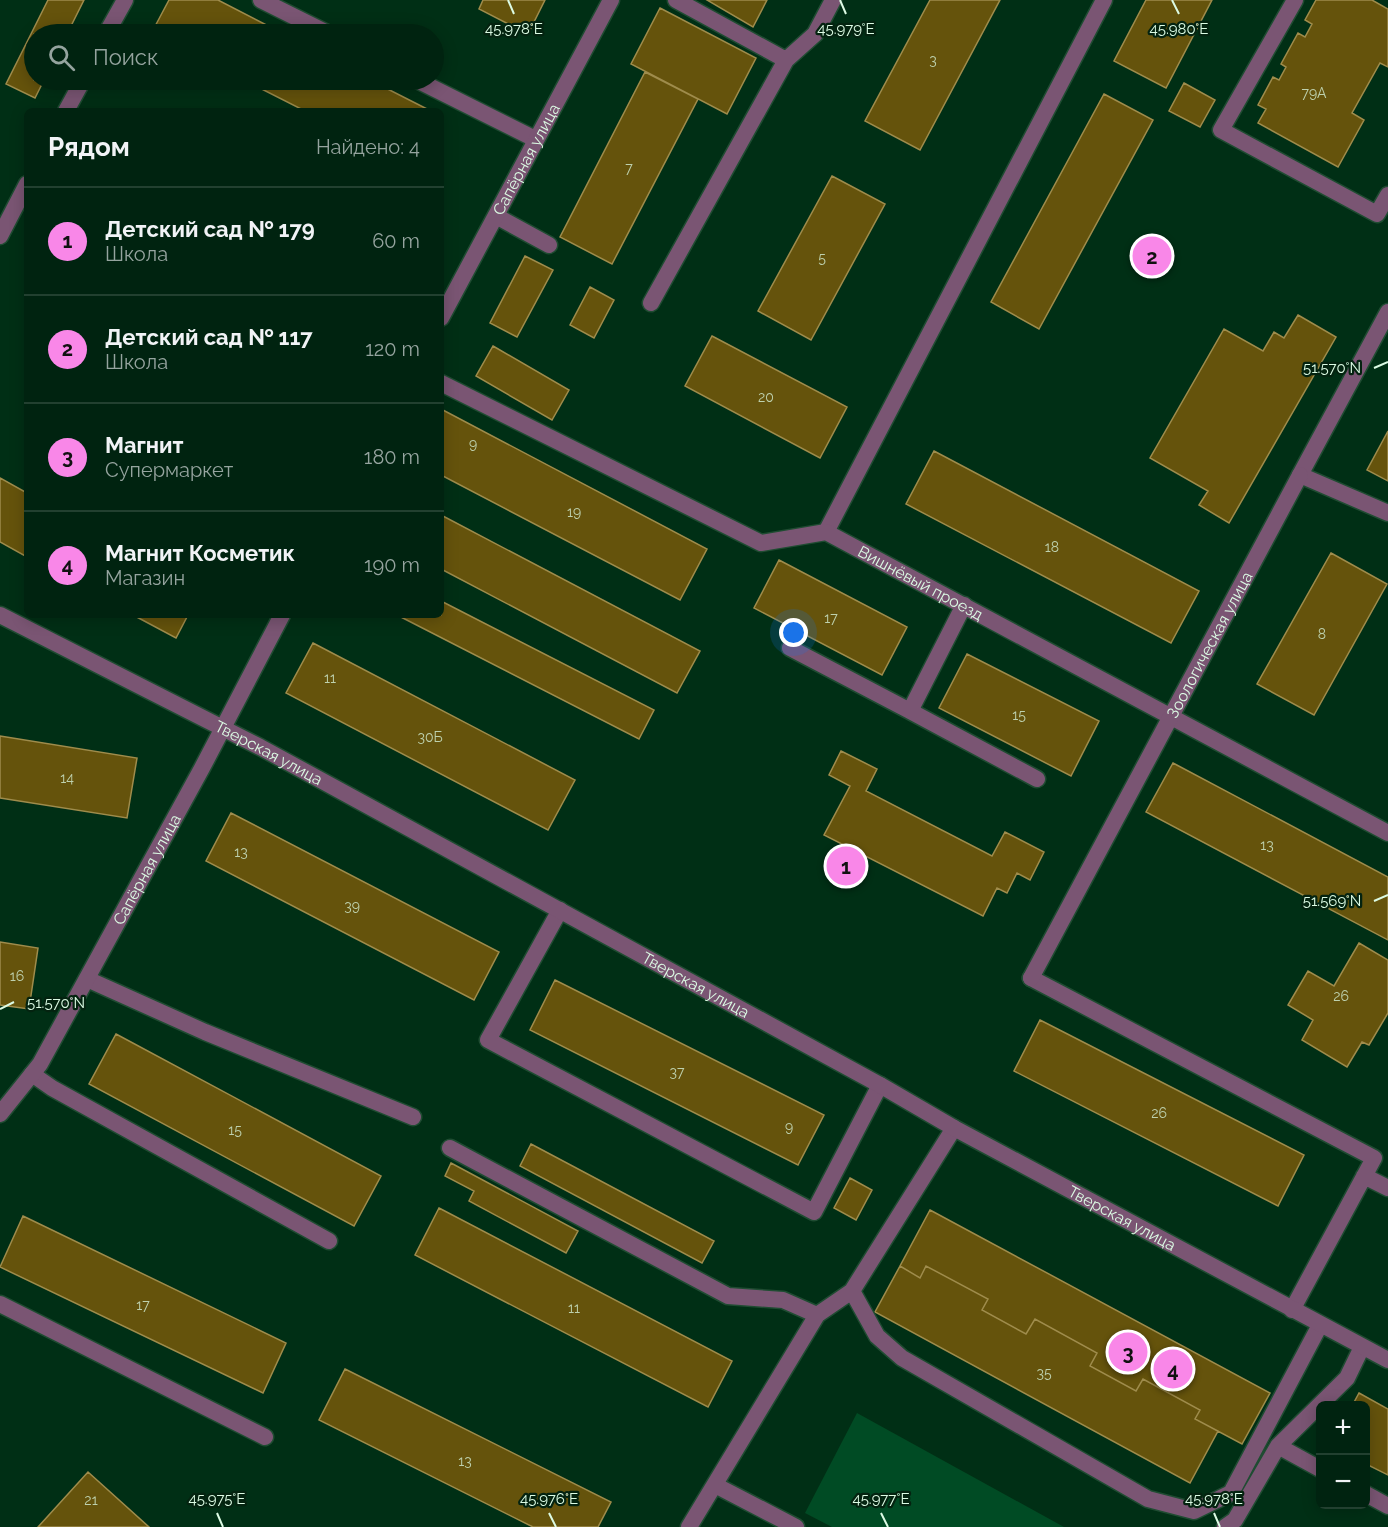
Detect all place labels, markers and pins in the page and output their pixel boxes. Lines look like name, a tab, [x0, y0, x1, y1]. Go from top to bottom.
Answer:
pin: 2	[1132, 234, 1172, 278]
pin: 1	[826, 844, 866, 888]
pin: 3	[1108, 1330, 1148, 1374]
pin: 4	[1154, 1346, 1192, 1392]

